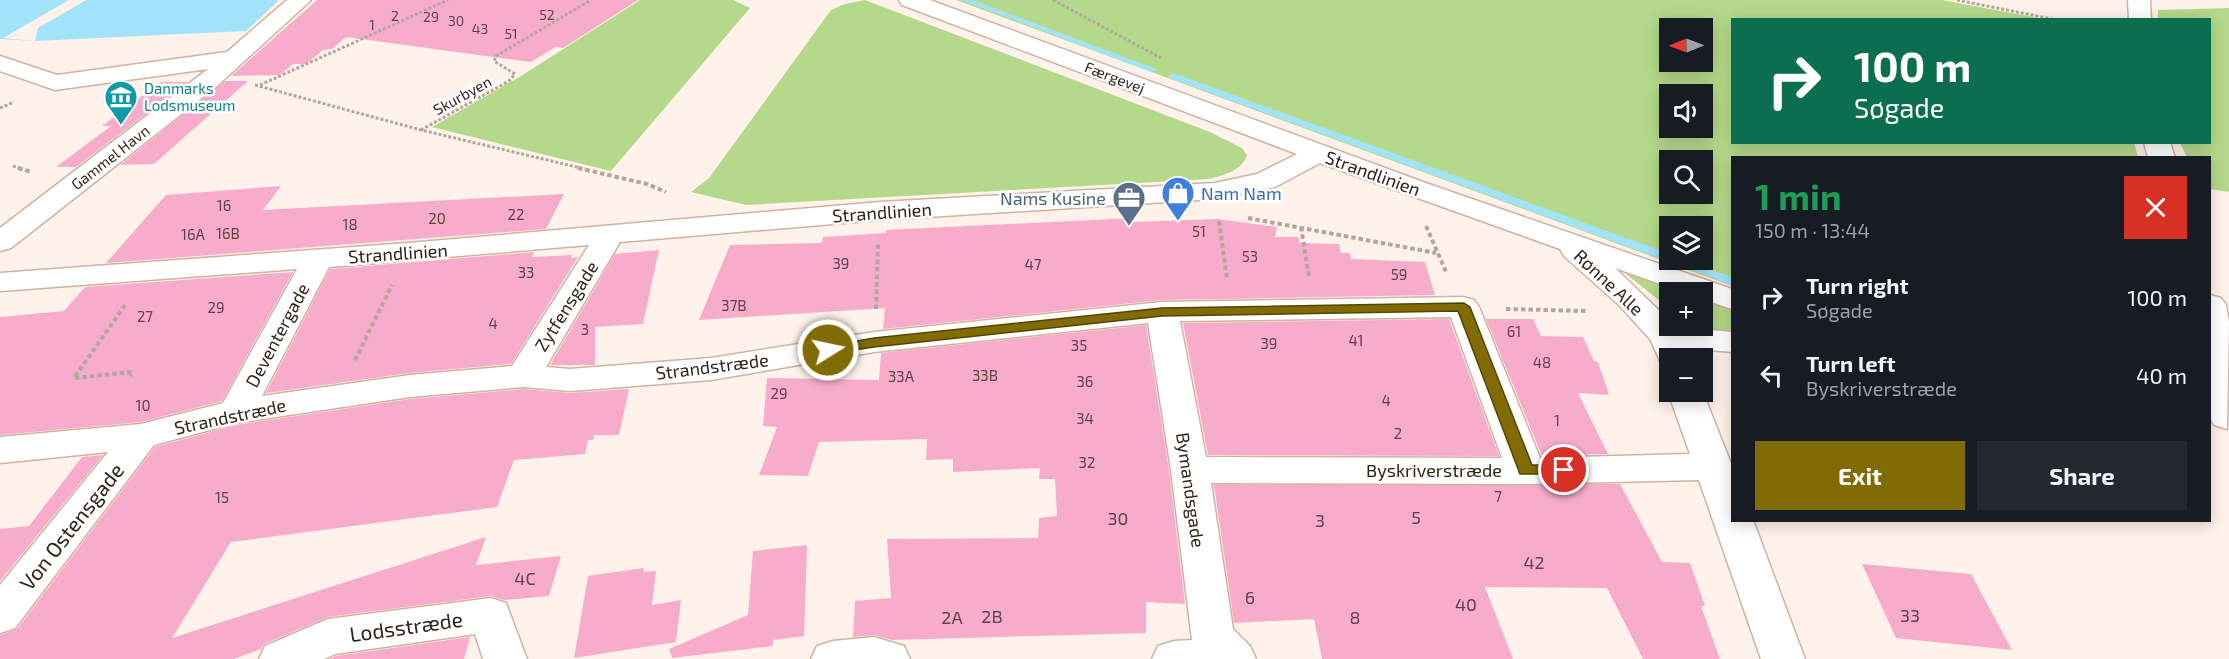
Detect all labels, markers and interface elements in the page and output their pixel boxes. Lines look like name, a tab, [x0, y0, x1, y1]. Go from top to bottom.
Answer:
house number: 52	[539, 6, 555, 23]
house number: 2	[391, 7, 399, 24]
house number: 29	[423, 8, 439, 25]
house number: 30	[448, 12, 464, 29]
house number: 1	[369, 16, 375, 33]
north arrow	[1659, 18, 1713, 72]
map controls	[1659, 18, 1713, 402]
house number: 43	[472, 20, 488, 37]
house number: 51	[504, 25, 518, 42]
text: 100 m	[1854, 40, 1971, 90]
icon: right	[1755, 42, 1833, 120]
street label: Færgevej	[1082, 57, 1148, 98]
street label: Skurbyen	[430, 72, 494, 118]
museum icon: Danmarks Lodsmuseum	[103, 79, 139, 126]
place label: Danmarks Lodsmuseum	[144, 79, 235, 114]
button: sound	[1659, 84, 1713, 138]
text: Søgade	[1854, 91, 1944, 123]
street label: Gammel Havn	[67, 121, 153, 193]
street label: Strandlinien	[1322, 146, 1424, 200]
button: search	[1659, 150, 1713, 204]
text: 1 min	[1755, 174, 1842, 217]
shop icon: Nam Nam	[1160, 175, 1196, 222]
button: close	[2124, 176, 2187, 239]
office icon: Nams Kusine	[1111, 180, 1147, 227]
place label: Nam Nam	[1201, 182, 1282, 204]
place label: Nams Kusine	[1000, 187, 1106, 209]
house number: 16	[217, 196, 231, 214]
street label: Strandlinien	[832, 198, 932, 226]
house number: 22	[508, 205, 524, 223]
house number: 20	[428, 209, 446, 227]
house number: 18	[342, 215, 358, 233]
button: layers	[1659, 216, 1713, 270]
text: 150 m · 13:44	[1755, 218, 1870, 242]
house number: 51	[1192, 222, 1206, 240]
house number: 16B	[216, 224, 240, 242]
house number: 16A	[181, 225, 206, 243]
street label: Strandlinien	[348, 239, 448, 267]
street label: Rønne Alle	[1570, 244, 1648, 320]
house number: 53	[1242, 247, 1258, 265]
house number: 39	[833, 254, 849, 272]
house number: 47	[1025, 255, 1042, 273]
street label: Zytfensgade	[530, 257, 602, 355]
house number: 33	[518, 263, 534, 281]
house number: 59	[1391, 265, 1407, 283]
text: Turn right	[1806, 272, 1908, 298]
street label: Deventergade	[240, 279, 314, 391]
icon: right	[1755, 281, 1788, 314]
button: +	[1659, 282, 1713, 336]
text: 100 m	[2128, 284, 2187, 310]
house number: 37B	[721, 296, 747, 314]
house number: 29	[207, 298, 225, 316]
text: Søgade	[1806, 298, 1873, 322]
house number: 27	[137, 307, 153, 325]
house number: 4	[488, 314, 498, 332]
position arrow	[796, 318, 860, 382]
house number: 3	[581, 320, 589, 338]
house number: 61	[1507, 322, 1521, 340]
house number: 41	[1348, 331, 1364, 349]
house number: 39	[1261, 334, 1277, 352]
house number: 35	[1071, 336, 1087, 354]
street label: Strandstræde	[654, 348, 770, 384]
button: −	[1659, 348, 1713, 402]
text: Turn left	[1806, 350, 1895, 376]
house number: 48	[1533, 353, 1551, 371]
icon: left	[1755, 359, 1788, 392]
text: 40 m	[2136, 362, 2187, 388]
house number: 33B	[972, 366, 998, 384]
house number: 33A	[888, 367, 915, 385]
house number: 36	[1077, 372, 1093, 390]
text: Byskriverstræde	[1806, 376, 1957, 400]
house number: 29	[770, 384, 788, 402]
house number: 4	[1381, 391, 1391, 409]
street label: Strandstræde	[172, 393, 288, 439]
house number: 10	[135, 396, 151, 414]
house number: 34	[1076, 409, 1094, 427]
house number: 1	[1554, 411, 1560, 429]
house number: 2	[1394, 424, 1402, 442]
street label: Bymandsgade	[1172, 431, 1210, 549]
button: Exit	[1755, 441, 1965, 510]
button: Share	[1977, 441, 2187, 510]
pin	[1538, 444, 1589, 495]
house number: 32	[1079, 453, 1095, 471]
icon: arrive	[1547, 453, 1580, 486]
street label: Von Ostensgade	[14, 458, 128, 594]
street label: Byskriverstræde	[1366, 459, 1502, 481]
house number: 7	[1494, 487, 1502, 505]
house number: 15	[215, 488, 229, 506]
house number: 5	[1411, 506, 1421, 528]
house number: 30	[1108, 507, 1128, 529]
house number: 3	[1315, 509, 1325, 531]
house number: 42	[1523, 551, 1545, 573]
house number: 4C	[514, 567, 536, 589]
house number: 6	[1245, 586, 1255, 608]
house number: 40	[1455, 593, 1477, 615]
house number: 33	[1900, 604, 1920, 626]
house number: 2B	[981, 605, 1003, 627]
street label: Lodsstræde	[348, 606, 464, 646]
house number: 2A	[941, 606, 963, 628]
house number: 8	[1350, 606, 1360, 628]

